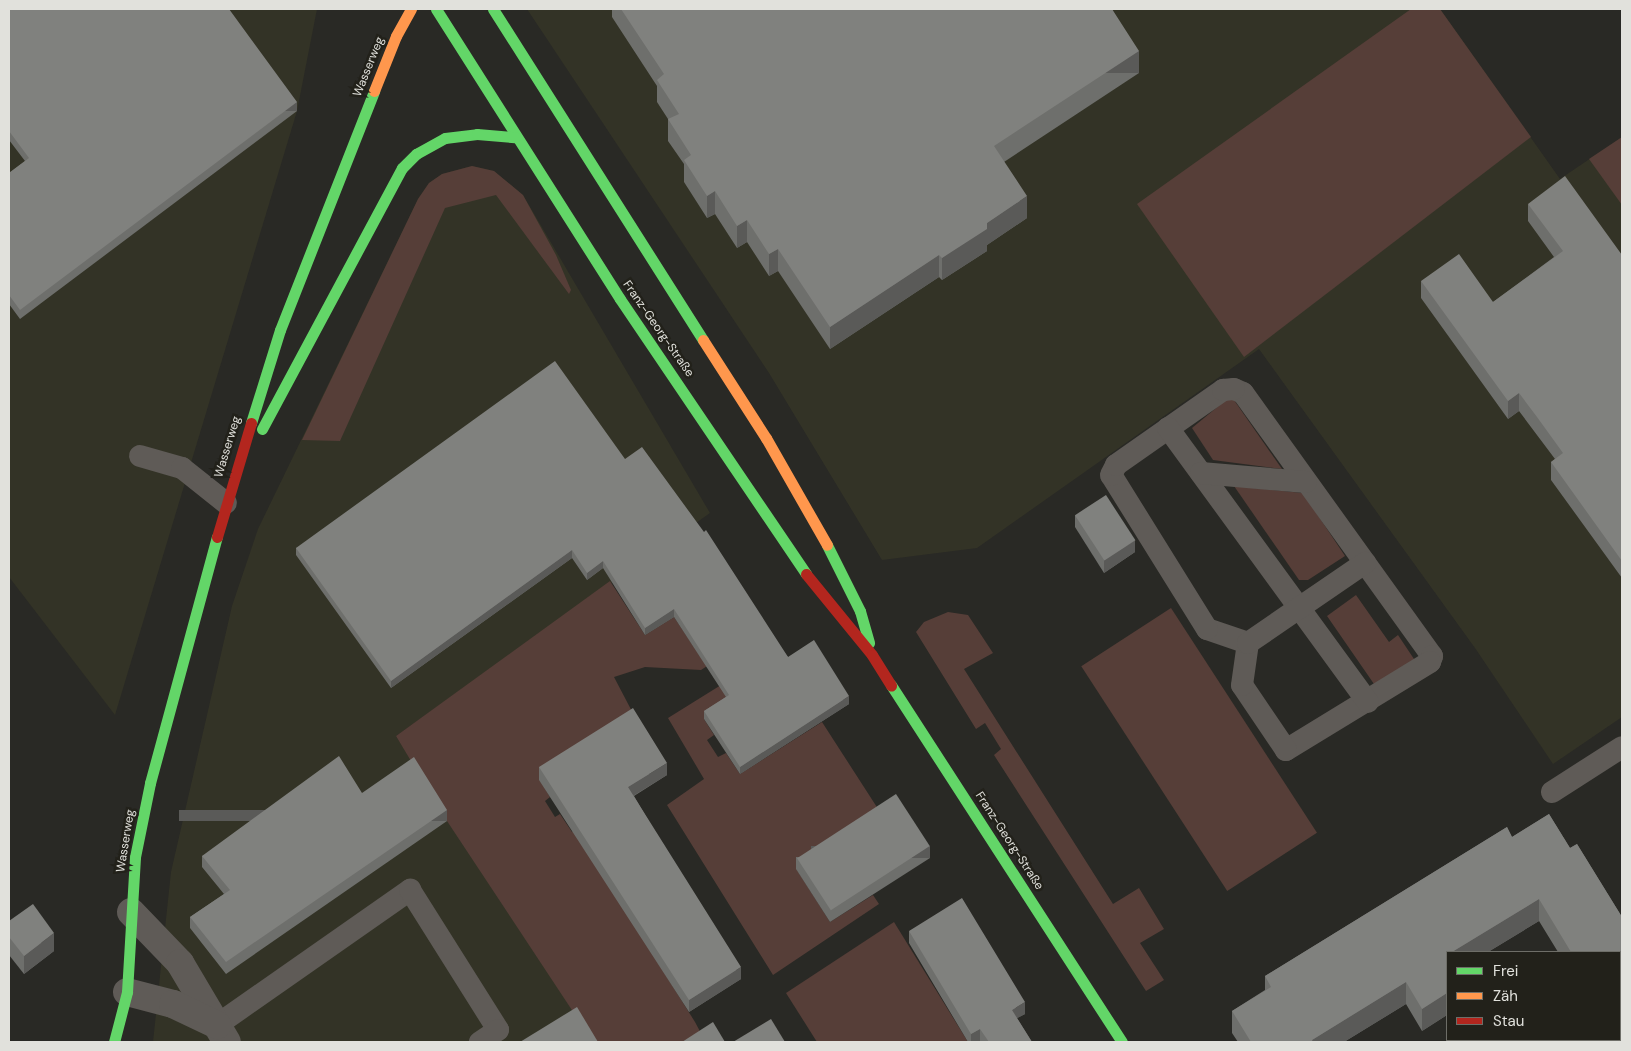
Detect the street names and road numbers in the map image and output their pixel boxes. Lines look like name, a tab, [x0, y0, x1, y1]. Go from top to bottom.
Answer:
street label: Wasserweg	[350, 35, 388, 99]
street label: Franz-Georg-Straße	[619, 278, 697, 380]
street label: Wasserweg	[212, 415, 244, 479]
street label: Franz-Georg-Straße	[972, 789, 1046, 893]
street label: Wasserweg	[114, 809, 138, 873]

